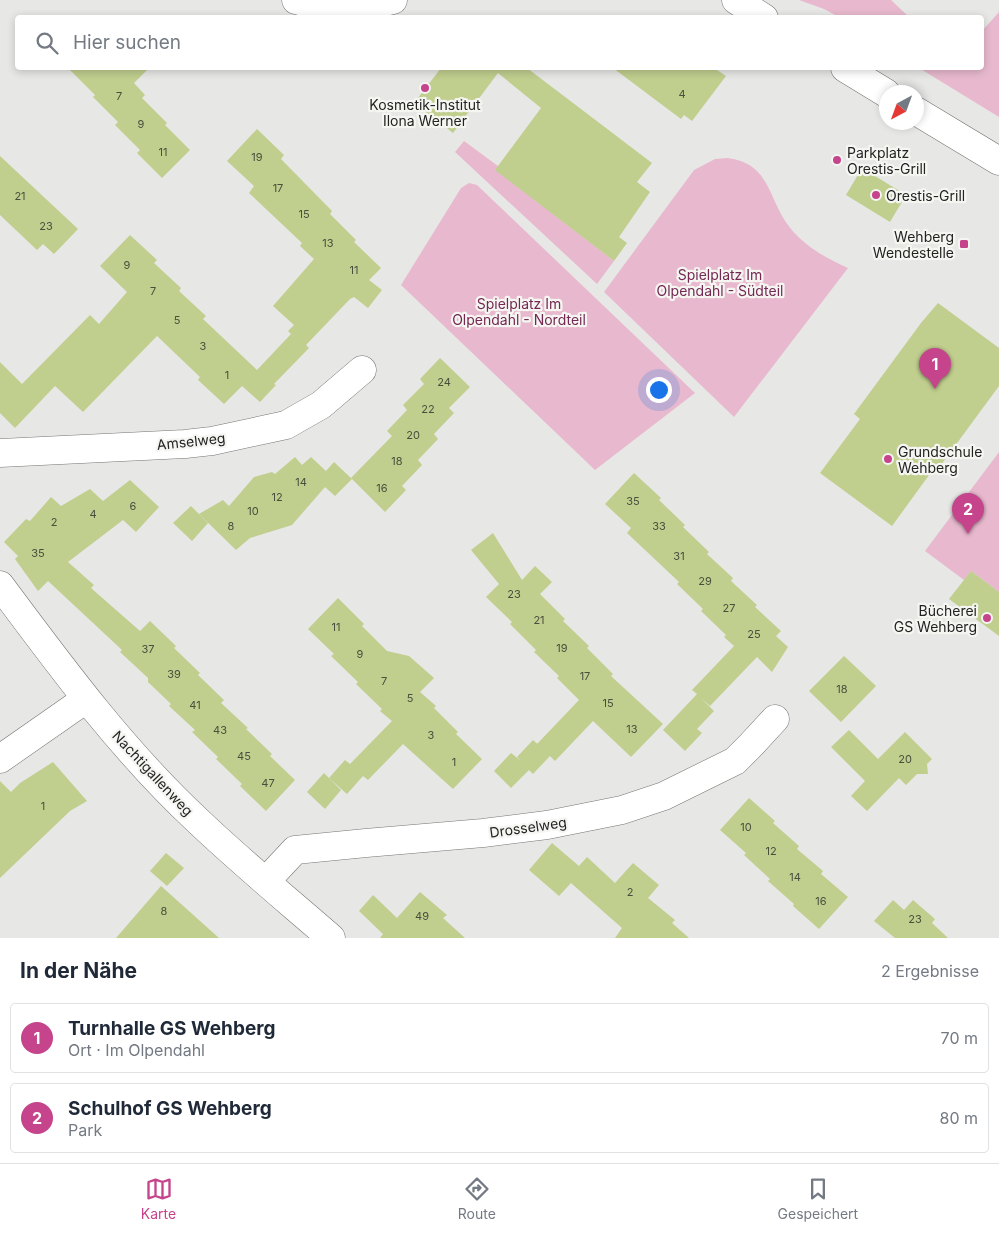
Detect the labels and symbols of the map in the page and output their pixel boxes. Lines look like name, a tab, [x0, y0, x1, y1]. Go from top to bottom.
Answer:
marker: Kosmetik-Institut Ilona Werner	[419, 82, 431, 94]
north arrow	[879, 85, 924, 130]
house number: 4	[678, 87, 686, 101]
house number: 7	[116, 89, 122, 103]
place label: Kosmetik-Institut Ilona Werner	[369, 96, 481, 129]
house number: 9	[138, 117, 145, 131]
place label: Parkplatz Orestis-Grill	[847, 144, 926, 177]
house number: 11	[159, 145, 167, 159]
house number: 19	[251, 150, 263, 164]
marker: Parkplatz Orestis-Grill	[831, 154, 843, 166]
house number: 17	[273, 181, 283, 195]
place label: Orestis-Grill	[886, 187, 965, 204]
house number: 21	[14, 189, 26, 203]
marker: Orestis-Grill	[870, 189, 882, 201]
house number: 15	[298, 207, 310, 221]
house number: 23	[39, 219, 53, 233]
place label: Wehberg Wendestelle	[873, 228, 954, 261]
house number: 13	[322, 236, 334, 250]
marker: Wehberg Wendestelle	[958, 238, 970, 250]
house number: 9	[124, 258, 131, 272]
house number: 11	[350, 263, 358, 277]
park label: Spielplatz Im Olpendahl - Südteil	[657, 266, 783, 299]
house number: 7	[150, 284, 156, 298]
park label: Spielplatz Im Olpendahl - Nordteil	[452, 295, 586, 328]
house number: 5	[174, 313, 181, 327]
house number: 3	[200, 339, 207, 353]
pin: 1	[919, 348, 951, 389]
house number: 1	[225, 368, 229, 382]
house number: 24	[437, 375, 451, 389]
your location	[646, 377, 672, 403]
house number: 22	[421, 402, 435, 416]
house number: 20	[406, 428, 420, 442]
street label: Amselweg	[156, 429, 226, 453]
place label: Grundschule Wehberg	[898, 443, 982, 476]
marker: Grundschule Wehberg	[882, 453, 894, 465]
house number: 18	[391, 454, 403, 468]
house number: 14	[295, 475, 307, 489]
house number: 16	[376, 481, 388, 495]
house number: 12	[271, 490, 283, 504]
pin: 2	[952, 493, 984, 534]
house number: 35	[626, 494, 640, 508]
house number: 6	[130, 499, 137, 513]
house number: 10	[247, 504, 259, 518]
house number: 4	[89, 507, 97, 521]
house number: 2	[51, 515, 57, 529]
house number: 8	[228, 519, 235, 533]
house number: 33	[652, 519, 666, 533]
house number: 35	[31, 546, 45, 560]
house number: 31	[673, 549, 685, 563]
house number: 29	[698, 574, 712, 588]
house number: 23	[507, 587, 521, 601]
house number: 27	[723, 601, 735, 615]
place label: Bücherei GS Wehberg	[894, 602, 977, 635]
marker: Bücherei GS Wehberg	[981, 612, 993, 624]
house number: 21	[533, 613, 545, 627]
house number: 11	[332, 620, 340, 634]
house number: 25	[747, 627, 761, 641]
house number: 19	[556, 641, 568, 655]
house number: 37	[141, 642, 155, 656]
house number: 9	[357, 647, 364, 661]
house number: 39	[167, 667, 181, 681]
house number: 17	[580, 669, 590, 683]
house number: 7	[381, 674, 387, 688]
house number: 18	[836, 682, 848, 696]
house number: 5	[407, 691, 414, 705]
house number: 15	[602, 696, 614, 710]
house number: 41	[189, 698, 201, 712]
house number: 13	[626, 722, 638, 736]
house number: 43	[213, 723, 227, 737]
street label: Nachtigallenweg	[109, 727, 197, 819]
house number: 3	[428, 728, 435, 742]
house number: 45	[237, 749, 251, 763]
house number: 20	[898, 752, 912, 766]
house number: 1	[452, 755, 456, 769]
house number: 47	[261, 776, 275, 790]
house number: 1	[41, 799, 45, 813]
street label: Drosselweg	[488, 813, 568, 841]
house number: 10	[740, 820, 752, 834]
house number: 12	[765, 844, 777, 858]
house number: 14	[789, 870, 801, 884]
house number: 2	[627, 885, 633, 899]
house number: 16	[815, 894, 827, 908]
house number: 8	[161, 904, 168, 918]
house number: 49	[415, 909, 429, 923]
house number: 23	[908, 912, 922, 926]

